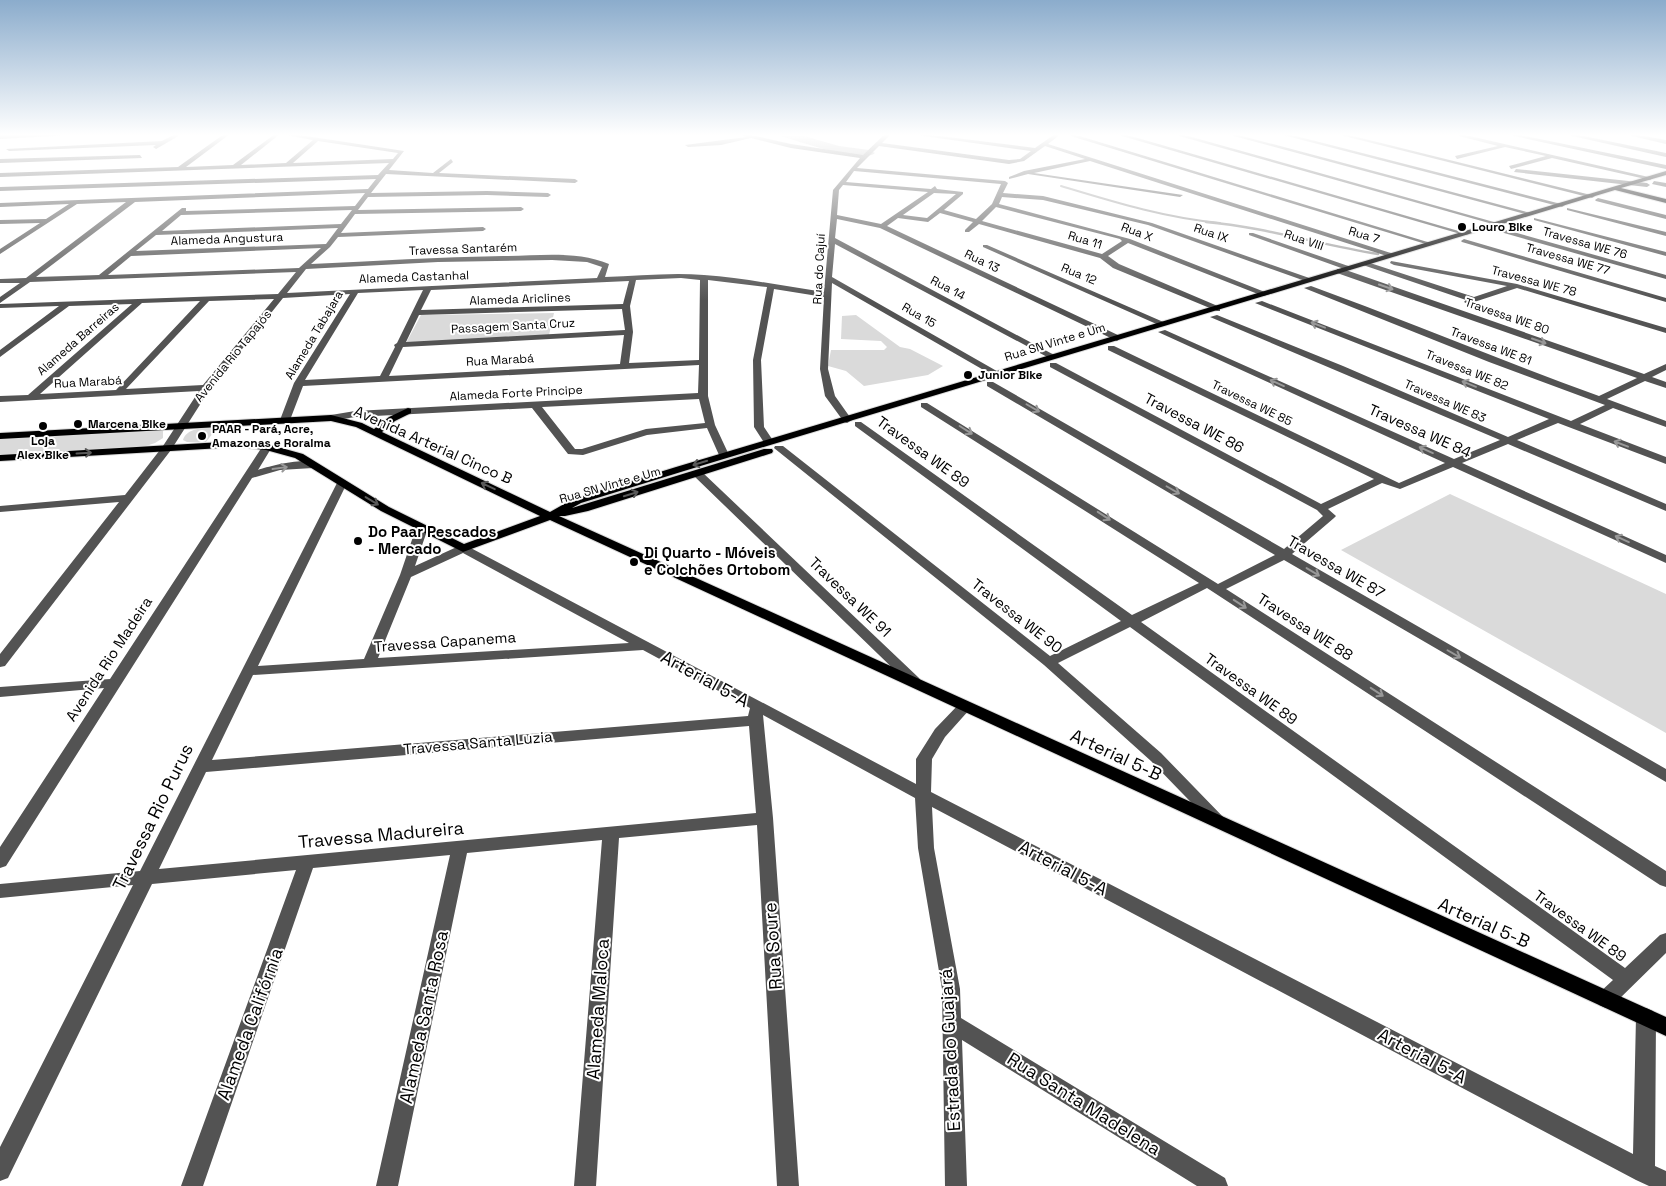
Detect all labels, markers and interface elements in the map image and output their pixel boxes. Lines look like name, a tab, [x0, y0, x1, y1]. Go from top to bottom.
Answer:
street label: Rua X	[1119, 219, 1155, 245]
place label: Louro Bike	[1472, 219, 1533, 235]
street label: Rua IX	[1192, 220, 1231, 246]
marker: Louro Bike	[1456, 221, 1468, 233]
street label: Rua 7	[1347, 223, 1382, 247]
street label: Travessa WE 76	[1541, 223, 1629, 263]
street label: Rua VIII	[1282, 226, 1326, 254]
street label: Rua 11	[1066, 227, 1104, 253]
street label: Alameda Angustura	[170, 229, 284, 249]
street label: Rua do Cajuí	[809, 233, 829, 305]
street label: Travessa Santarém	[408, 239, 518, 259]
street label: Travessa WE 77	[1524, 239, 1612, 279]
street label: Rua 13	[962, 246, 1002, 276]
street label: Rua 12	[1059, 259, 1099, 289]
street label: Travessa WE 78	[1490, 262, 1578, 300]
street label: Alameda Castanhal	[359, 267, 469, 287]
street label: Rua 14	[928, 272, 969, 304]
one-way arrow	[1377, 283, 1393, 292]
street label: Alameda Tabajara	[281, 288, 347, 382]
street label: Alameda Ariclines	[469, 289, 571, 309]
street label: Travessa WE 80	[1463, 294, 1551, 338]
street label: Alameda Barreiras	[34, 299, 122, 379]
street label: Rua 15	[899, 299, 939, 331]
street label: Avenida Rio Tapajós	[191, 307, 275, 405]
street label: Passagem Santa Cruz	[451, 315, 575, 337]
street label: Rua SN Vinte e Um	[1003, 319, 1107, 365]
one-way arrow	[1311, 320, 1326, 329]
street label: Travessa WE 81	[1448, 323, 1534, 369]
one-way arrow	[1531, 337, 1546, 346]
street label: Travessa WE 82	[1423, 346, 1511, 394]
street label: Rua Marabá	[466, 350, 534, 370]
place label: Junior Bike	[978, 367, 1043, 383]
marker: Junior Bike	[962, 369, 974, 381]
street label: Rua Marabá	[54, 372, 122, 392]
street label: Travessa WE 83	[1402, 376, 1488, 426]
street label: Travessa WE 85	[1209, 377, 1295, 429]
one-way arrow	[1270, 378, 1285, 388]
one-way arrow	[1462, 379, 1477, 389]
street label: Alameda Forte Principe	[449, 382, 583, 404]
street label: Travessa WE 86	[1141, 388, 1247, 457]
street label: Travessa WE 84	[1366, 399, 1474, 462]
street label: Avenida Arterial Cinco B	[351, 401, 515, 488]
one-way arrow	[1025, 404, 1039, 414]
street label: Travessa WE 89	[873, 412, 973, 492]
place label: Marcena Bike	[88, 416, 166, 432]
marker: Marcena Bike	[72, 418, 84, 430]
marker: Loja Alex Bike	[37, 420, 49, 432]
place label: PAAR - Pará, Acre, Amazonas e Roraima	[212, 421, 331, 451]
one-way arrow	[958, 425, 972, 435]
marker: PAAR - Pará, Acre, Amazonas e Roraima	[196, 430, 208, 442]
place label: Loja Alex Bike	[17, 433, 69, 463]
one-way arrow	[1613, 438, 1628, 447]
one-way arrow	[1419, 445, 1434, 454]
one-way arrow	[75, 448, 91, 457]
one-way arrow	[692, 459, 708, 468]
one-way arrow	[272, 462, 288, 472]
street label: Rua SN Vinte e Um	[557, 463, 663, 507]
one-way arrow	[481, 481, 496, 490]
one-way arrow	[1165, 485, 1180, 495]
one-way arrow	[623, 489, 639, 499]
one-way arrow	[364, 496, 378, 506]
one-way arrow	[1096, 512, 1110, 522]
place label: Do Paar Pescados - Mercado	[368, 522, 496, 558]
street label: Travessa WE 87	[1284, 531, 1388, 602]
one-way arrow	[1615, 533, 1630, 543]
marker: Do Paar Pescados - Mercado	[352, 535, 364, 547]
place label: Di Quarto - Móveis e Colchões Ortobom	[644, 543, 790, 579]
street label: Travessa WE 91	[805, 553, 895, 641]
marker: Di Quarto - Móveis e Colchões Ortobom	[628, 556, 640, 568]
one-way arrow	[1305, 568, 1320, 578]
street label: Travessa WE 90	[968, 574, 1067, 657]
street label: Travessa WE 88	[1254, 589, 1357, 665]
street label: Avenida Rio Madeira	[61, 593, 156, 725]
one-way arrow	[1233, 599, 1247, 609]
street label: Travessa Capanema	[373, 627, 517, 656]
street label: Arterial 5-A	[657, 645, 753, 712]
street label: Travessa WE 89	[1201, 649, 1301, 729]
one-way arrow	[1446, 649, 1460, 659]
one-way arrow	[1369, 688, 1383, 698]
street label: Arterial 5-B	[1067, 723, 1166, 786]
street label: Travessa Santa Luzia	[403, 726, 554, 758]
street label: Travessa Rio Purus	[107, 740, 198, 894]
street label: Travessa Madureira	[297, 816, 465, 853]
street label: Arterial 5-A	[1015, 835, 1112, 901]
street label: Travessa WE 89	[1530, 886, 1630, 966]
street label: Arterial 5-B	[1435, 892, 1534, 953]
street label: Rua Soure	[758, 902, 787, 991]
street label: Alameda Santa Rosa	[394, 928, 453, 1106]
street label: Alameda Maloca	[581, 938, 614, 1080]
street label: Alameda Califórnia	[211, 944, 288, 1103]
street label: Estrada do Guajará	[934, 968, 965, 1132]
street label: Arterial 5-A	[1374, 1023, 1471, 1089]
street label: Rua Santa Madelena	[1003, 1047, 1165, 1160]

